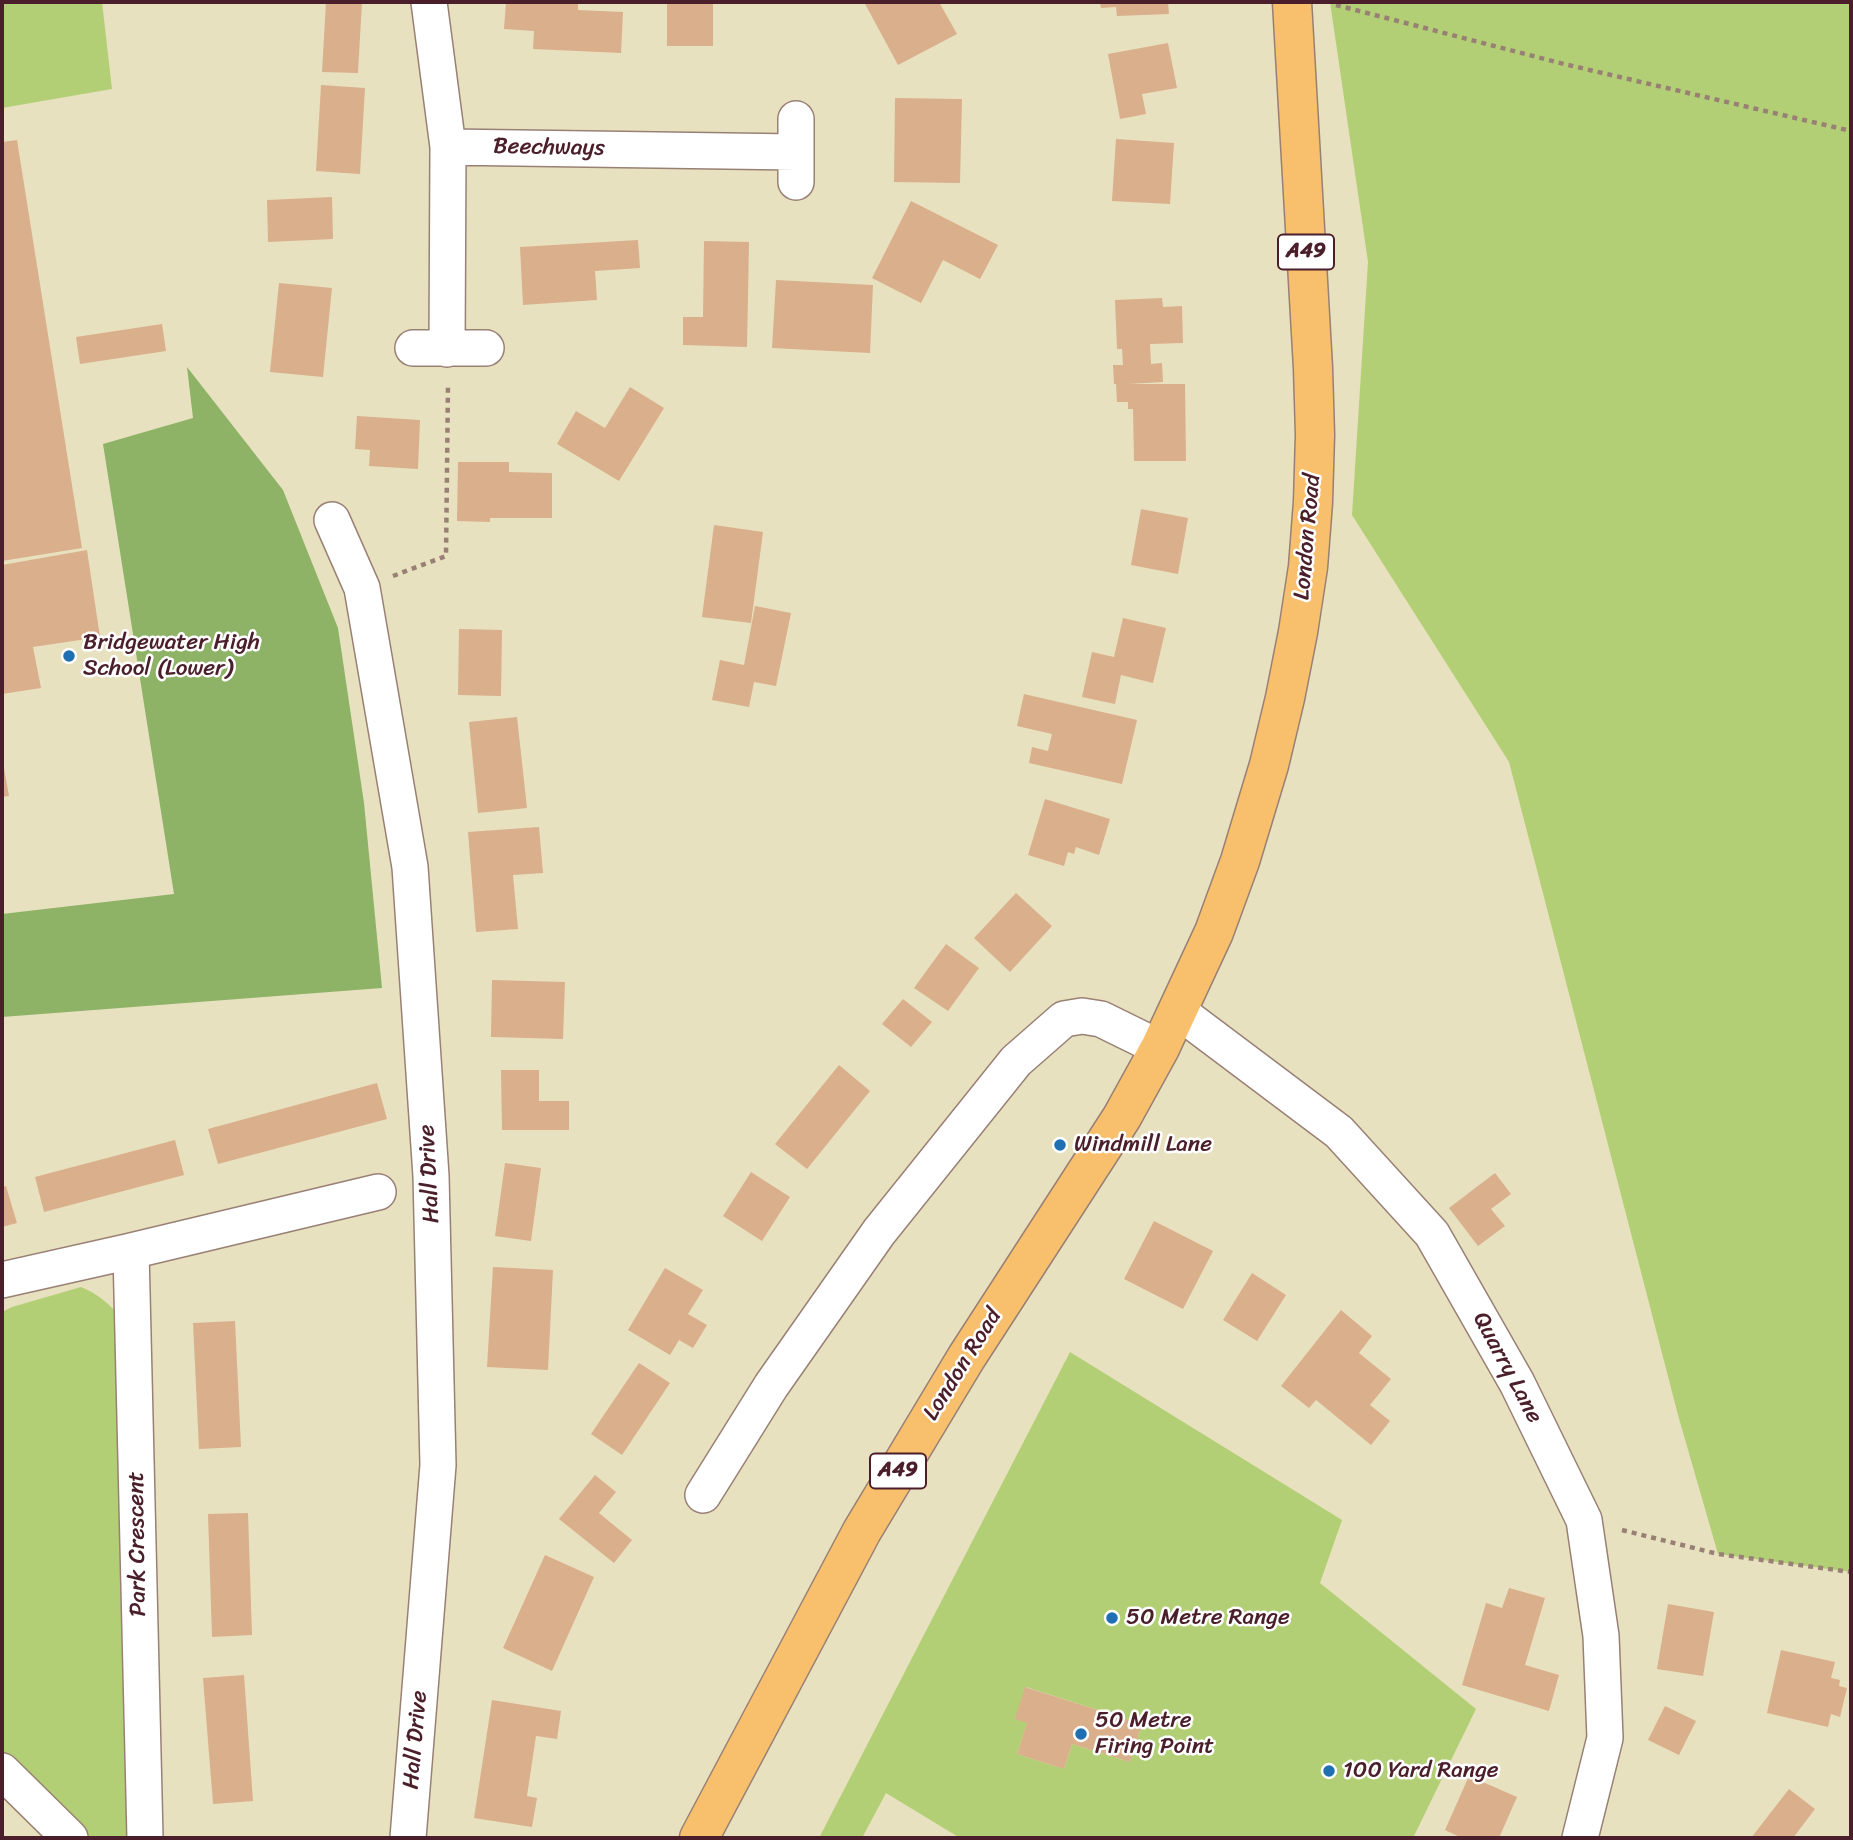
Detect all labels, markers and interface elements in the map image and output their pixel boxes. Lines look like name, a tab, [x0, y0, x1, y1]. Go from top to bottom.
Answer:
street label: Beechways	[493, 133, 605, 163]
road number: A49	[1278, 234, 1334, 270]
street label: London Road	[1289, 473, 1327, 601]
place label: Bridgewater High School (Lower)	[83, 629, 260, 683]
marker: Bridgewater High School (Lower)	[61, 648, 77, 664]
street label: Hall Drive	[414, 1124, 446, 1224]
place label: Windmill Lane	[1074, 1131, 1212, 1159]
marker: Windmill Lane	[1052, 1137, 1068, 1153]
street label: London Road	[918, 1304, 1008, 1426]
street label: Quarry Lane	[1466, 1308, 1548, 1428]
road number: A49	[870, 1454, 926, 1488]
street label: Park Crescent	[123, 1471, 153, 1617]
place label: 50 Metre Range	[1126, 1604, 1290, 1632]
marker: 50 Metre Range	[1104, 1610, 1120, 1626]
street label: Hall Drive	[398, 1690, 434, 1790]
place label: 50 Metre Firing Point	[1095, 1707, 1214, 1761]
marker: 50 Metre Firing Point	[1073, 1726, 1089, 1742]
place label: 100 Yard Range	[1343, 1757, 1499, 1785]
marker: 100 Yard Range	[1321, 1763, 1337, 1779]

